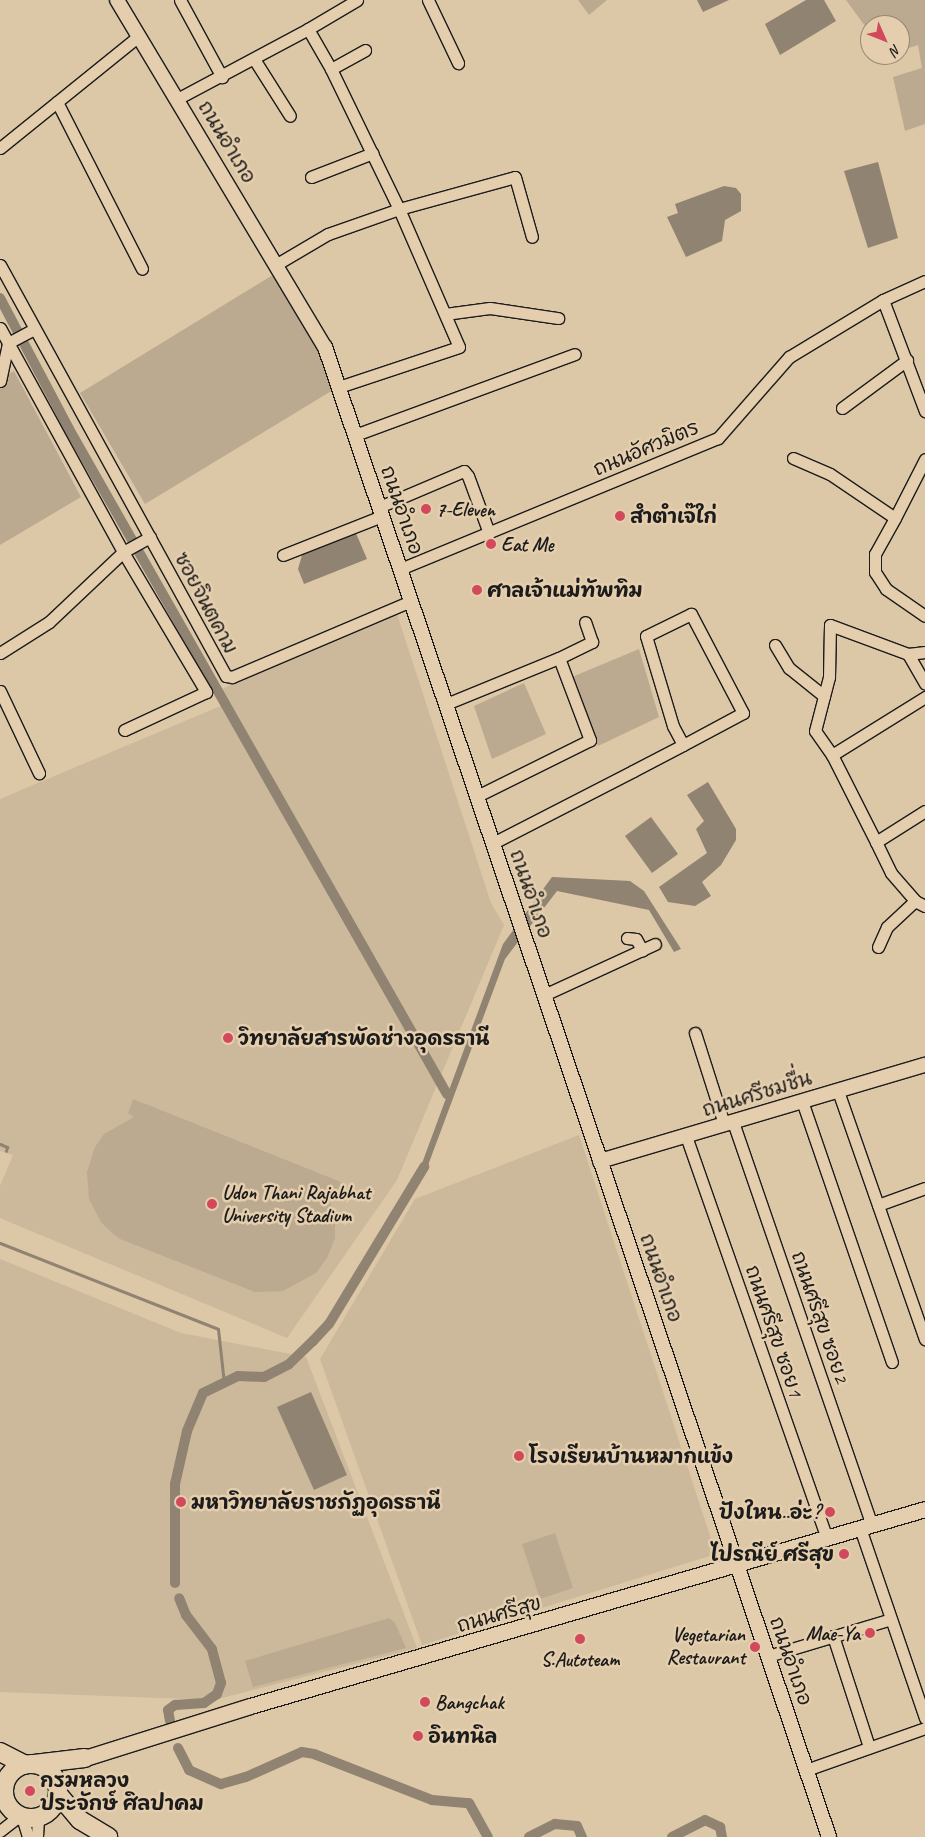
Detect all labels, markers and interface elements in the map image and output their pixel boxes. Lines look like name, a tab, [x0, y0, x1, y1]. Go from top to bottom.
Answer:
north arrow	[860, 15, 910, 65]
text: N	[886, 41, 905, 59]
street label: ถนนอำเภอ	[193, 96, 261, 188]
street label: ถนนอัศวมิตร	[590, 415, 702, 481]
street label: ถนนอำเภอ	[376, 462, 428, 558]
place label: 7-Eleven	[436, 497, 495, 521]
marker: 7-Eleven	[420, 503, 432, 515]
place label: สำตำเจ๊ใก่	[630, 504, 717, 528]
marker: สำตำเจ๊ใก่	[614, 510, 626, 522]
place label: Eat Me	[501, 532, 553, 556]
marker: Eat Me	[485, 538, 497, 550]
street label: ซอยจินตคาม	[169, 548, 243, 658]
place label: ศาลเจ้าแม่ทัพทิม	[487, 578, 643, 602]
marker: ศาลเจ้าแม่ทัพทิม	[471, 584, 483, 596]
street label: ถนนอำเภอ	[505, 846, 557, 942]
place label: วิทยาลัยสารพัดช่างอุดรธานี	[238, 1026, 490, 1050]
marker: วิทยาลัยสารพัดช่างอุดรธานี	[222, 1032, 234, 1044]
street label: ถนนศรีชมชื่น	[699, 1066, 815, 1122]
place label: Udon Thani Rajabhat University Stadium	[222, 1180, 372, 1227]
marker: Udon Thani Rajabhat University Stadium	[206, 1198, 218, 1210]
street label: ถนนอำเภอ	[635, 1230, 687, 1326]
street label: ถนนศรีสุข ซอย2	[786, 1248, 854, 1386]
street label: ถนนศรีสุข ซอย1	[740, 1262, 808, 1400]
place label: โรงเรียนบ้านหมากแข้ง	[529, 1444, 733, 1468]
marker: โรงเรียนบ้านหมากแข้ง	[513, 1450, 525, 1462]
place label: มหาวิทยาลัยราชภัฏอุดรธานี	[191, 1490, 440, 1514]
marker: มหาวิทยาลัยราชภัฏอุดรธานี	[175, 1496, 187, 1508]
place label: ปังใหน..อ่ะ?	[719, 1500, 820, 1524]
marker: ปังใหน..อ่ะ?	[824, 1506, 836, 1518]
place label: ไปรณีย์ ศรีสุข	[710, 1542, 834, 1566]
marker: ไปรณีย์ ศรีสุข	[838, 1548, 850, 1560]
street label: ถนนศรีสุข	[454, 1591, 544, 1637]
street label: ถนนอำเภอ	[765, 1613, 817, 1709]
place label: Mae-Ya	[806, 1621, 860, 1645]
place label: Vegetarian Restaurant	[667, 1623, 745, 1670]
marker: Mae-Ya	[864, 1627, 876, 1639]
marker: S.Autoteam	[574, 1633, 586, 1645]
marker: Vegetarian Restaurant	[749, 1641, 761, 1653]
place label: S.Autoteam	[541, 1647, 619, 1671]
place label: Bangchak	[435, 1690, 504, 1714]
marker: Bangchak	[419, 1696, 431, 1708]
place label: อินทนิล	[428, 1724, 497, 1748]
marker: อินทนิล	[412, 1730, 424, 1742]
place label: กรมหลวง ประจักษ์ ศิลปาคม	[40, 1768, 204, 1815]
marker: กรมหลวง ประจักษ์ ศิลปาคม	[24, 1785, 36, 1797]

